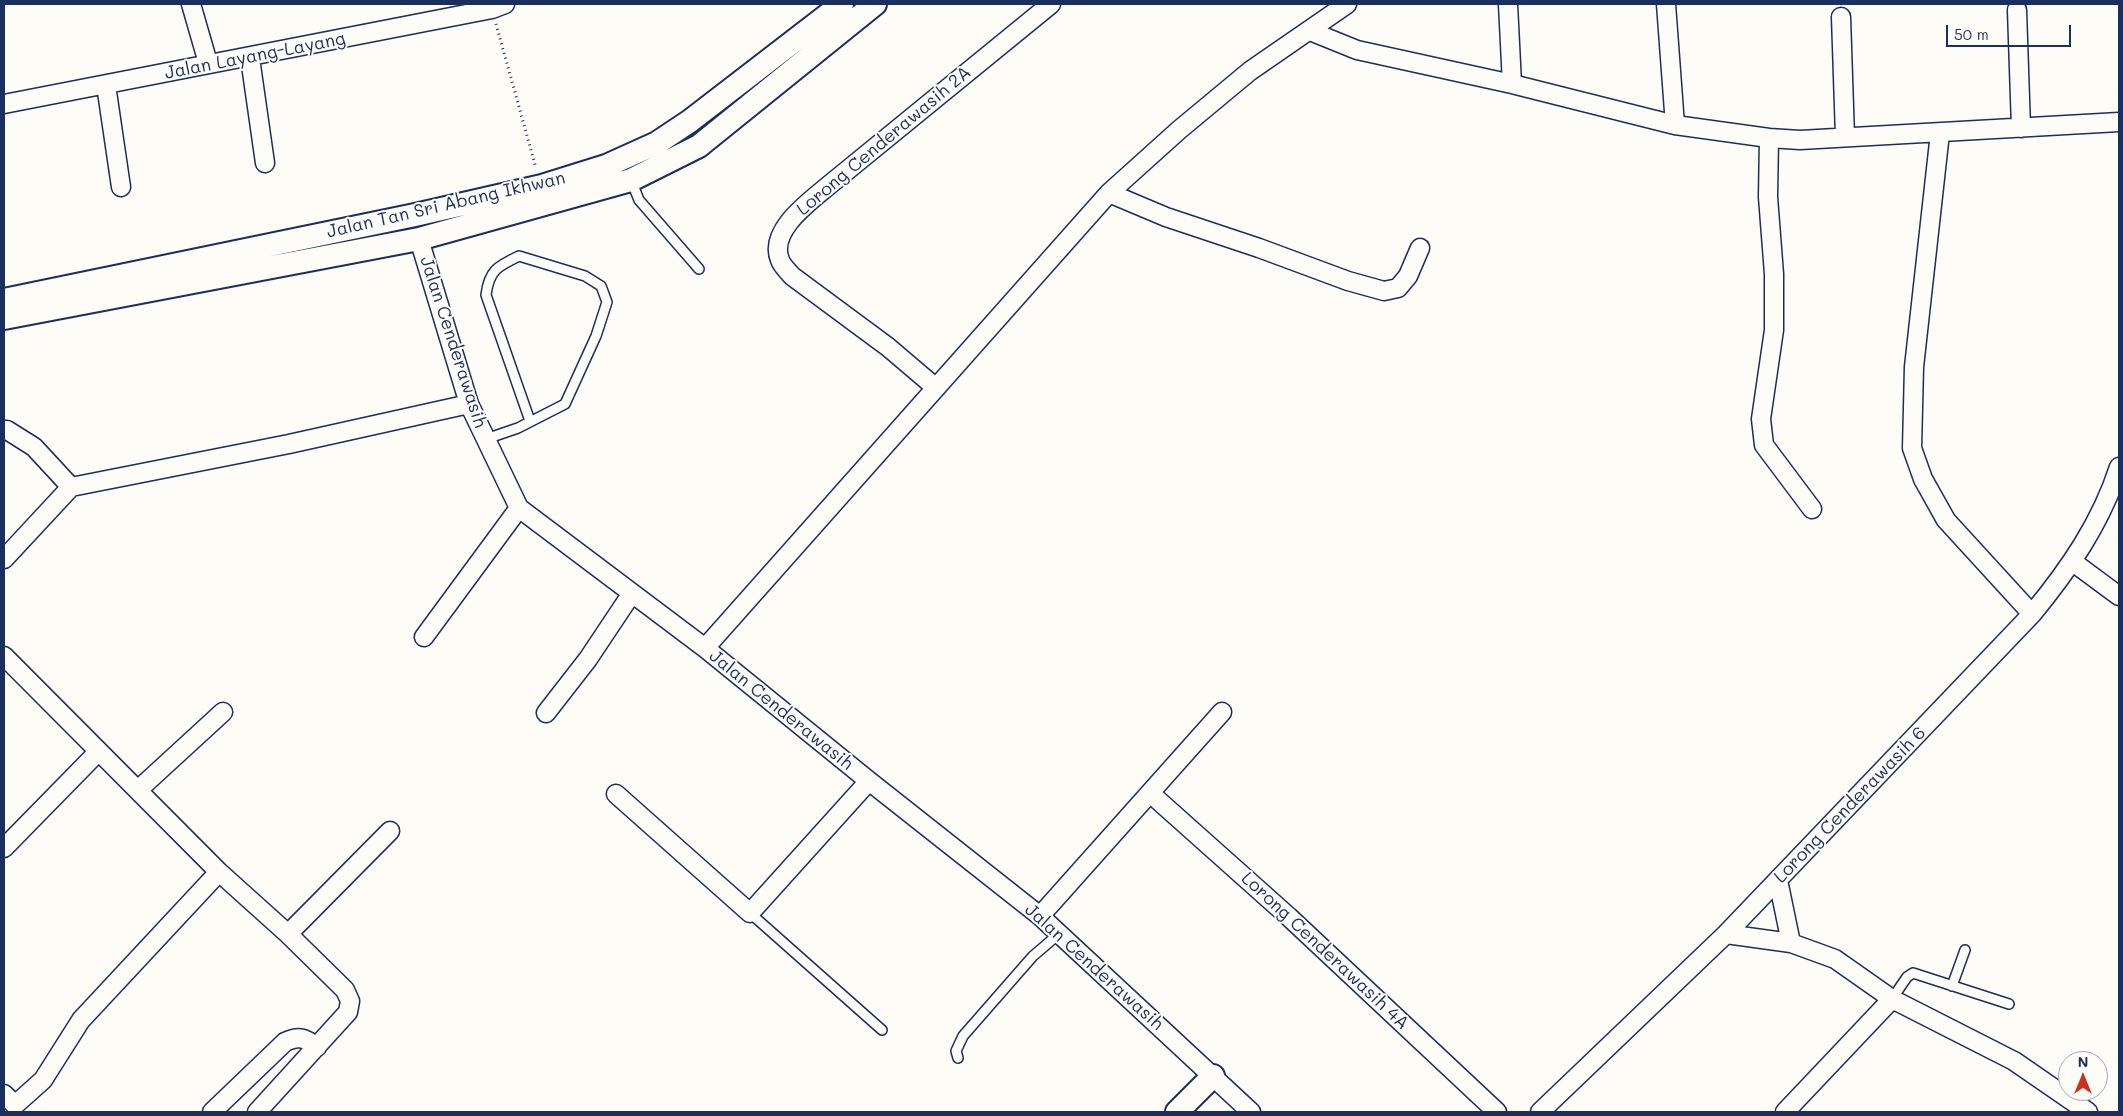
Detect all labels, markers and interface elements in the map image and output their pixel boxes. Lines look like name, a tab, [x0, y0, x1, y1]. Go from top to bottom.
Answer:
scale bar	[1948, 15, 2073, 47]
text: 50 m	[1954, 24, 1989, 44]
street label: Jalan Layang-Layang	[163, 28, 347, 84]
street label: Lorong Cenderawasih 2A	[793, 62, 975, 220]
street label: Jalan Tan Sri Abang Ikhwan	[325, 167, 567, 243]
street label: Jalan Cenderawasih	[415, 254, 491, 430]
street label: Jalan Cenderawasih	[705, 645, 857, 775]
street label: Lorong Cenderawasih 6	[1770, 722, 1930, 888]
street label: Lorong Cenderawasih 4A	[1237, 868, 1413, 1034]
street label: Jalan Cenderawasih	[1020, 899, 1168, 1035]
north arrow	[2058, 1051, 2108, 1101]
text: N	[2078, 1052, 2088, 1071]

